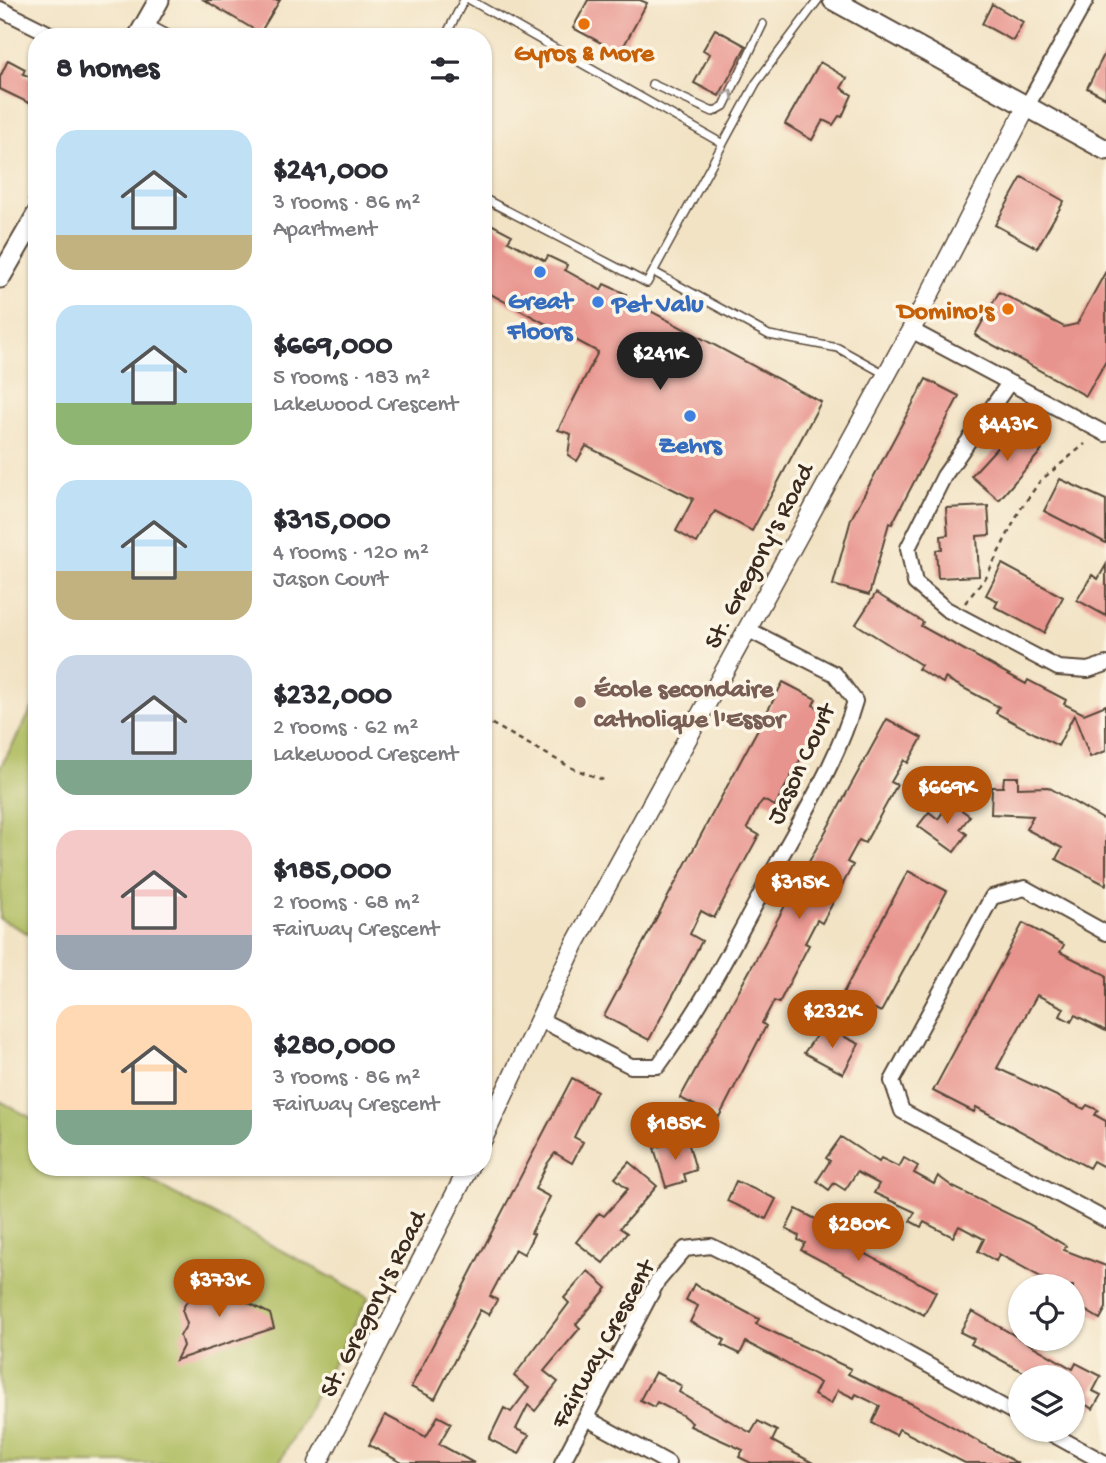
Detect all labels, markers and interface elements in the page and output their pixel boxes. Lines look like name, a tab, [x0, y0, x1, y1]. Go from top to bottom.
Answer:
marker: Gyros & More	[576, 16, 592, 32]
place label: Gyros & More	[514, 40, 656, 71]
icon: filters	[426, 51, 464, 89]
text: 8 homes	[56, 53, 159, 88]
one-way arrow	[721, 89, 735, 101]
text: $241,000	[273, 155, 388, 190]
icon: home	[112, 158, 196, 242]
text: 3 rooms · 86 m²	[273, 190, 420, 217]
text: Apartment	[273, 217, 377, 244]
marker: Great Floors	[532, 264, 548, 280]
place label: Great Floors	[507, 288, 574, 349]
place label: Pet Valu	[610, 291, 704, 322]
marker: Pet Valu	[590, 294, 606, 310]
place label: Domino's	[895, 298, 995, 329]
marker: Domino's	[1000, 301, 1016, 317]
text: $669,000	[273, 330, 392, 365]
pin: $241K	[611, 332, 709, 392]
icon: home	[112, 333, 196, 417]
text: $241K	[633, 341, 687, 368]
text: 5 rooms · 183 m²	[273, 365, 430, 392]
text: Lakewood Crescent	[273, 392, 458, 419]
pin: $443K	[958, 404, 1056, 463]
marker: Zehrs	[682, 408, 698, 424]
text: $443K	[979, 412, 1035, 439]
place label: Zehrs	[659, 432, 723, 463]
street label: St. Gregory's Road	[699, 458, 824, 655]
text: $315,000	[273, 505, 390, 540]
icon: home	[112, 508, 196, 592]
text: 4 rooms · 120 m²	[273, 540, 429, 567]
text: Jason Court	[273, 567, 387, 594]
place label: École secondaire catholique l'Essor	[594, 676, 787, 737]
text: $232,000	[273, 680, 392, 715]
icon: home	[112, 683, 196, 767]
marker: École secondaire catholique l'Essor	[572, 694, 588, 710]
street label: Jason Court	[762, 698, 845, 830]
text: 2 rooms · 62 m²	[273, 715, 418, 742]
text: Lakewood Crescent	[273, 742, 458, 769]
pin: $669K	[898, 766, 996, 826]
text: $669K	[918, 775, 976, 802]
text: $185,000	[273, 855, 391, 890]
icon: home	[112, 858, 196, 942]
pin: $315K	[750, 862, 848, 921]
text: $315K	[771, 870, 827, 897]
text: 2 rooms · 68 m²	[273, 890, 420, 917]
text: Fairway Crescent	[273, 917, 439, 944]
pin: $232K	[783, 990, 881, 1050]
text: $232K	[803, 999, 861, 1026]
text: $280,000	[273, 1030, 395, 1065]
icon: home	[112, 1033, 196, 1117]
text: 3 rooms · 86 m²	[273, 1065, 420, 1092]
text: Fairway Crescent	[273, 1092, 439, 1119]
pin: $185K	[626, 1102, 724, 1162]
text: $185K	[647, 1111, 703, 1138]
pin: $280K	[809, 1204, 907, 1263]
street label: St. Gregory's Road	[315, 1205, 436, 1404]
text: $280K	[828, 1212, 888, 1239]
street label: Fairway Crescent	[545, 1254, 665, 1436]
pin: $373K	[170, 1260, 268, 1319]
text: $373K	[190, 1268, 248, 1295]
map controls	[1008, 1274, 1085, 1442]
button: locate	[1008, 1274, 1085, 1351]
button: layers	[1008, 1365, 1085, 1442]

